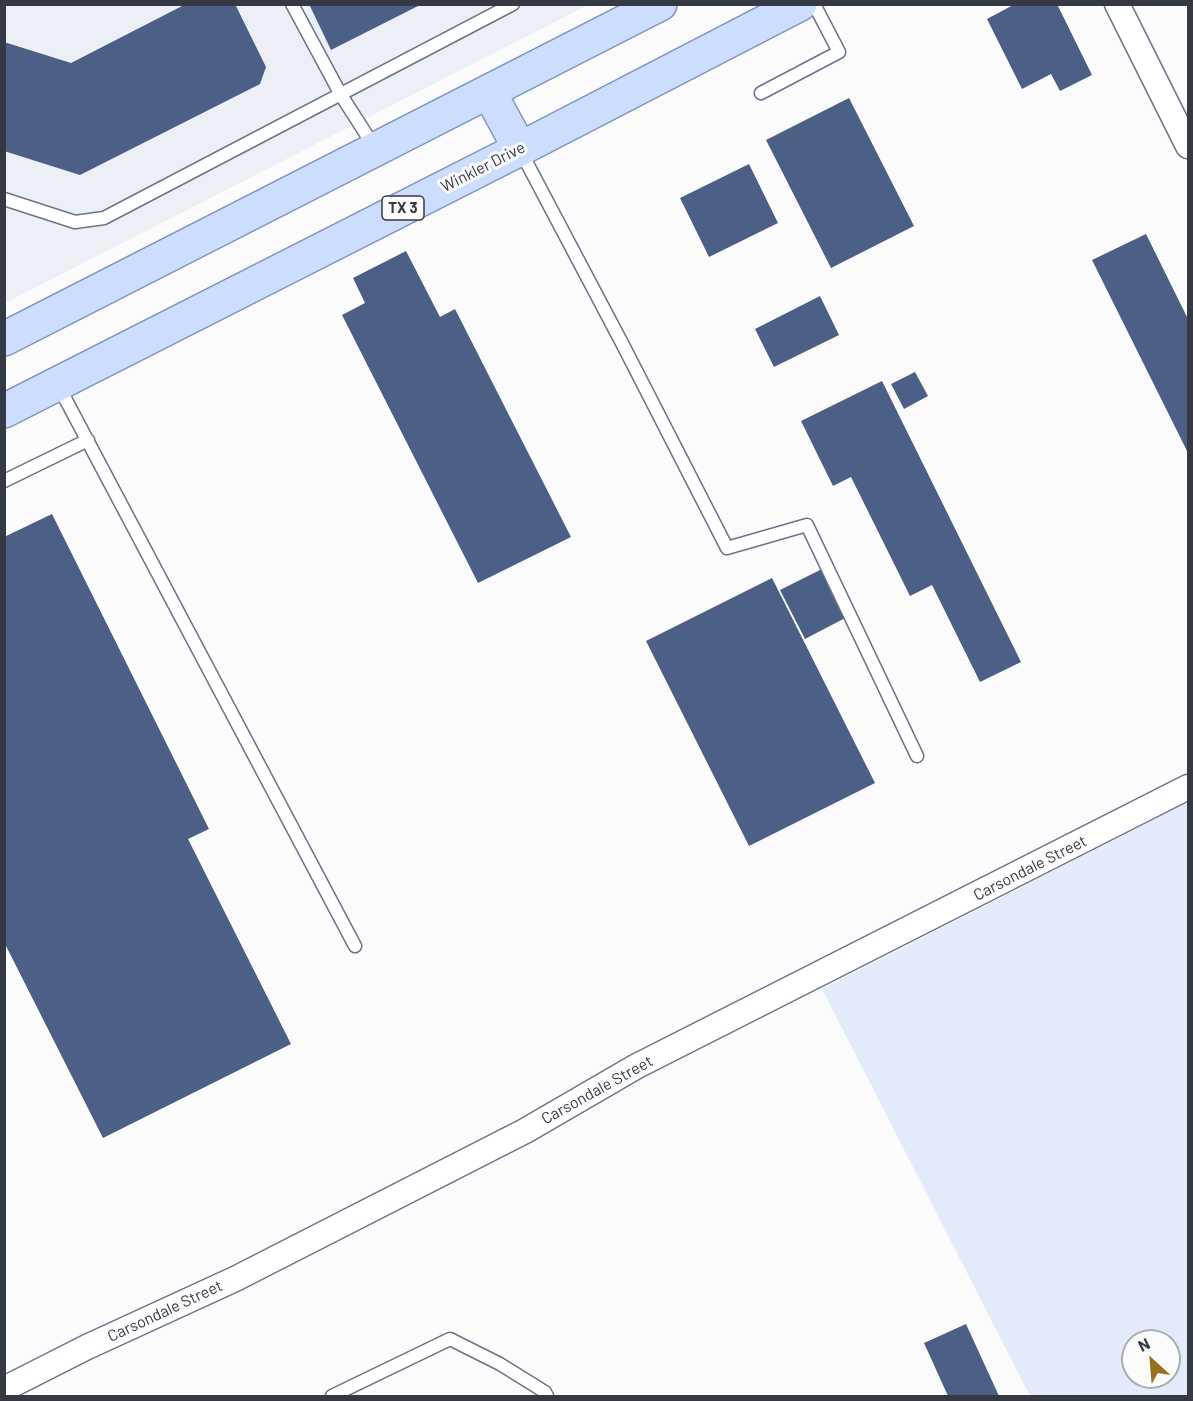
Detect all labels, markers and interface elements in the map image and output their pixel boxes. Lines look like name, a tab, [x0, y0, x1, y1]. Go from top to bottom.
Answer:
street label: Winkler Drive	[438, 138, 528, 196]
road number: TX 3	[382, 196, 424, 220]
street label: Carsondale Street	[970, 831, 1090, 905]
street label: Carsondale Street	[538, 1051, 656, 1129]
street label: Carsondale Street	[105, 1276, 225, 1346]
north arrow	[1121, 1329, 1181, 1389]
text: N	[1135, 1333, 1153, 1355]

